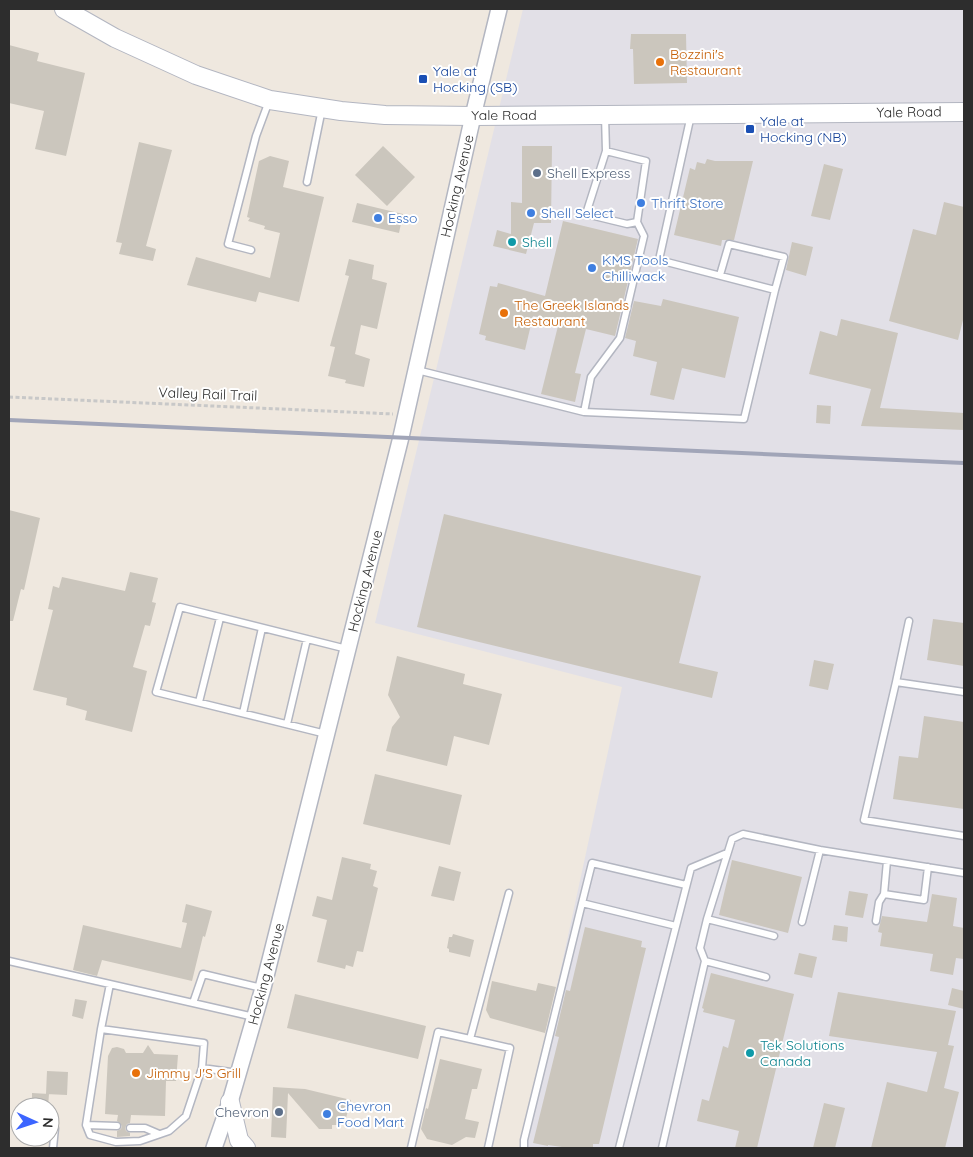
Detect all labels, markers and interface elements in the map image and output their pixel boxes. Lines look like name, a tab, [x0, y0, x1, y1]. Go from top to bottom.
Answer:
place label: Bozzini's Restaurant	[670, 45, 742, 79]
marker: Bozzini's Restaurant	[654, 56, 666, 68]
place label: Yale at Hocking (SB)	[433, 62, 517, 96]
marker: Yale at Hocking (SB)	[417, 73, 429, 85]
street label: Yale Road	[876, 102, 942, 122]
street label: Yale Road	[471, 106, 537, 124]
place label: Yale at Hocking (NB)	[760, 112, 847, 146]
marker: Yale at Hocking (NB)	[744, 123, 756, 135]
street label: Hocking Avenue	[436, 133, 478, 239]
place label: Shell Express	[547, 164, 630, 182]
marker: Shell Express	[531, 167, 543, 179]
place label: Thrift Store	[651, 194, 724, 212]
marker: Thrift Store	[635, 197, 647, 209]
place label: Shell Select	[541, 204, 614, 222]
marker: Shell Select	[525, 207, 537, 219]
place label: Esso	[388, 209, 418, 227]
marker: Esso	[372, 212, 384, 224]
place label: Shell	[522, 233, 552, 251]
marker: Shell	[506, 236, 518, 248]
place label: KMS Tools Chilliwack	[602, 251, 668, 285]
marker: KMS Tools Chilliwack	[586, 262, 598, 274]
place label: The Greek Islands Restaurant	[514, 296, 629, 330]
marker: The Greek Islands Restaurant	[498, 307, 510, 319]
street label: Valley Rail Trail	[158, 383, 258, 405]
street label: Hocking Avenue	[344, 528, 386, 634]
street label: Hocking Avenue	[244, 921, 288, 1027]
place label: Tek Solutions Canada	[760, 1036, 844, 1070]
marker: Tek Solutions Canada	[744, 1047, 756, 1059]
place label: Jimmy J'S Grill	[146, 1064, 241, 1082]
marker: Jimmy J'S Grill	[130, 1067, 142, 1079]
north arrow	[10, 1097, 60, 1147]
place label: Chevron Food Mart	[337, 1097, 404, 1131]
place label: Chevron	[215, 1103, 269, 1121]
marker: Chevron	[273, 1106, 285, 1118]
marker: Chevron Food Mart	[321, 1108, 333, 1120]
text: N	[39, 1117, 57, 1128]

